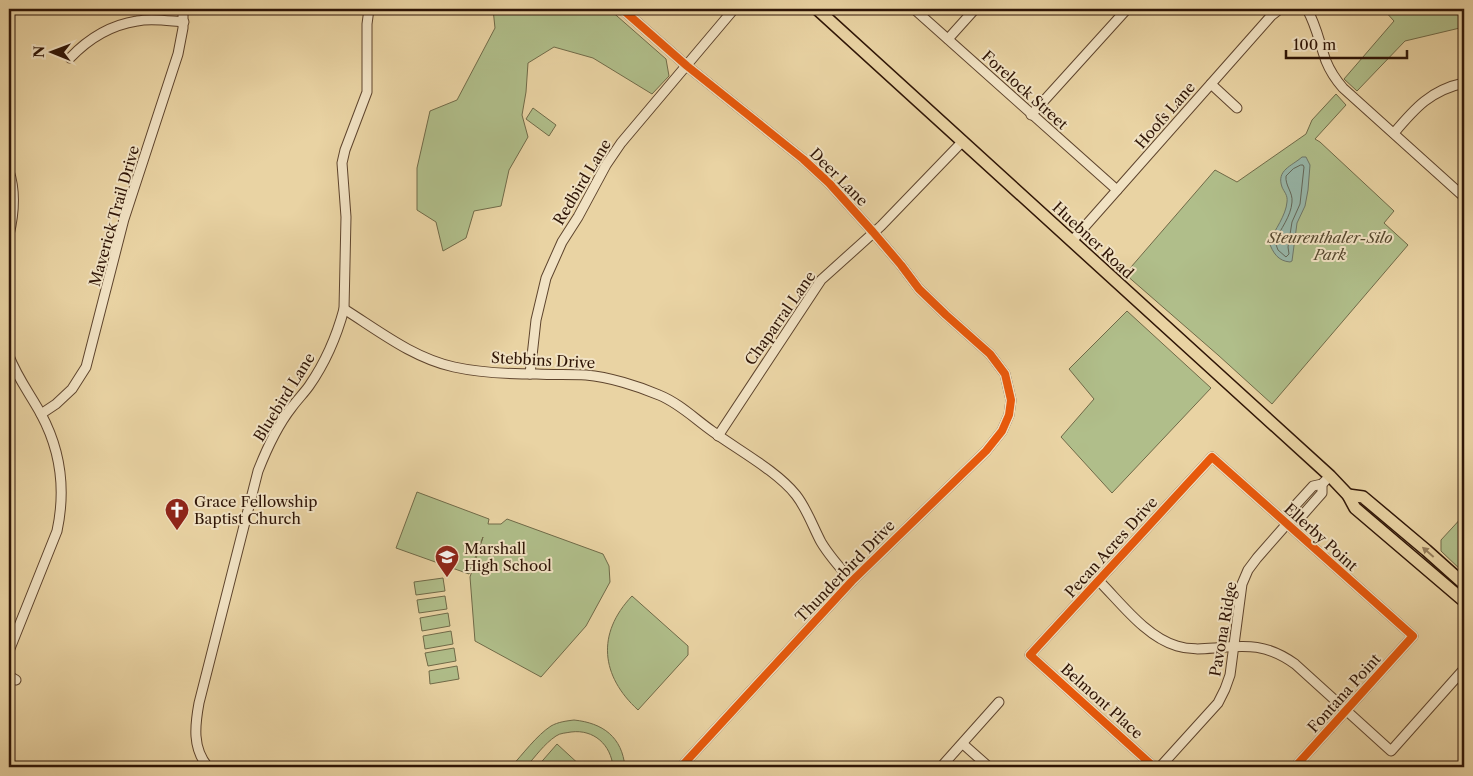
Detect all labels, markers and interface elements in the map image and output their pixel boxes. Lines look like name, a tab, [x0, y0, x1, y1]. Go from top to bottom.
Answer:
north arrow	[28, 28, 78, 78]
scale bar	[1286, 28, 1407, 60]
text: 100 m	[1293, 35, 1336, 54]
text: N	[30, 46, 48, 58]
street label: Forelock Street	[978, 46, 1072, 134]
street label: Hoofs Lane	[1131, 78, 1199, 152]
street label: Redbird Lane	[549, 136, 615, 228]
street label: Maverick Trail Drive	[85, 143, 143, 289]
street label: Deer Lane	[806, 144, 872, 210]
street label: Huebner Road	[1048, 198, 1138, 282]
park label: Steurenthaler-Silo Park	[1266, 228, 1393, 264]
street label: Chaparral Lane	[741, 267, 819, 369]
street label: Stebbins Drive	[490, 348, 596, 372]
street label: Bluebird Lane	[249, 349, 319, 445]
place label: Grace Fellowship Baptist Church	[194, 492, 318, 528]
street label: Pecan Acres Drive	[1061, 493, 1161, 601]
church icon: Grace Fellowship Baptist Church	[164, 497, 190, 531]
street label: Ellerby Point	[1280, 499, 1362, 575]
street label: Thunderbird Drive	[791, 516, 899, 626]
place label: Marshall High School	[464, 539, 552, 575]
school or university icon: Marshall High School	[434, 544, 460, 578]
one-way arrow	[1421, 546, 1434, 557]
street label: Pavona Ridge	[1205, 580, 1241, 678]
street label: Fontana Point	[1303, 649, 1385, 737]
street label: Belmont Place	[1057, 659, 1147, 743]

